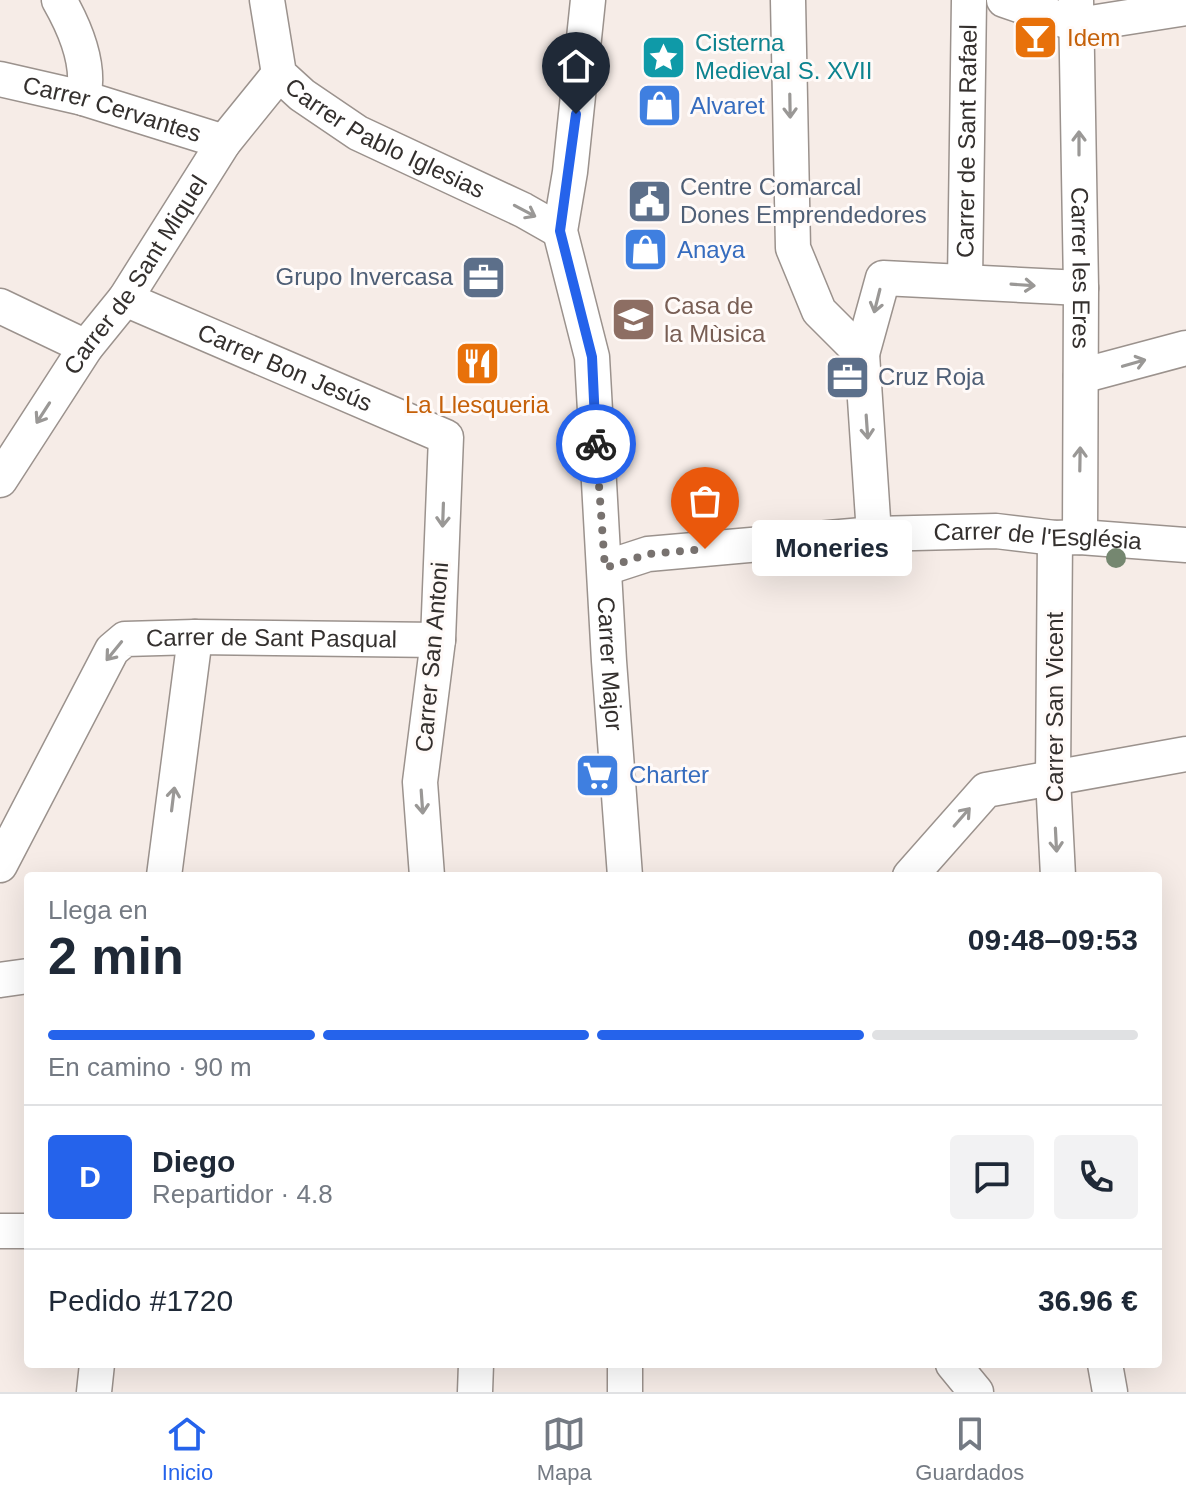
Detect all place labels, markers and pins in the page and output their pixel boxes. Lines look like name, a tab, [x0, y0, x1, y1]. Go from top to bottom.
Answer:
bar icon: Idem	[1012, 14, 1060, 62]
place label: Idem	[1067, 24, 1120, 51]
place label: Cisterna Medieval S. XVII	[695, 29, 872, 84]
pin	[542, 32, 610, 114]
place icon: Cisterna Medieval S. XVII	[640, 33, 688, 81]
shop icon: Alvaret	[635, 82, 683, 130]
place label: Alvaret	[690, 92, 765, 119]
place label: Centre Comarcal Dones Emprendedores	[680, 173, 927, 228]
public building icon: Centre Comarcal Dones Emprendedores	[625, 177, 673, 225]
shop icon: Anaya	[622, 226, 670, 274]
place label: Anaya	[677, 236, 746, 263]
office icon: Grupo Invercasa	[460, 253, 508, 301]
place label: Grupo Invercasa	[276, 263, 454, 290]
place label: Casa de la Mùsica	[664, 292, 766, 347]
school or university icon: Casa de la Mùsica	[609, 296, 657, 344]
restaurant icon: La Llesqueria	[453, 339, 501, 387]
office icon: Cruz Roja	[823, 353, 871, 401]
place label: Cruz Roja	[878, 363, 985, 390]
place label: La Llesqueria	[405, 391, 550, 418]
pin	[671, 467, 739, 549]
callout: Moneries	[753, 521, 913, 577]
supermarket icon: Charter	[574, 751, 622, 799]
place label: Charter	[629, 761, 709, 788]

